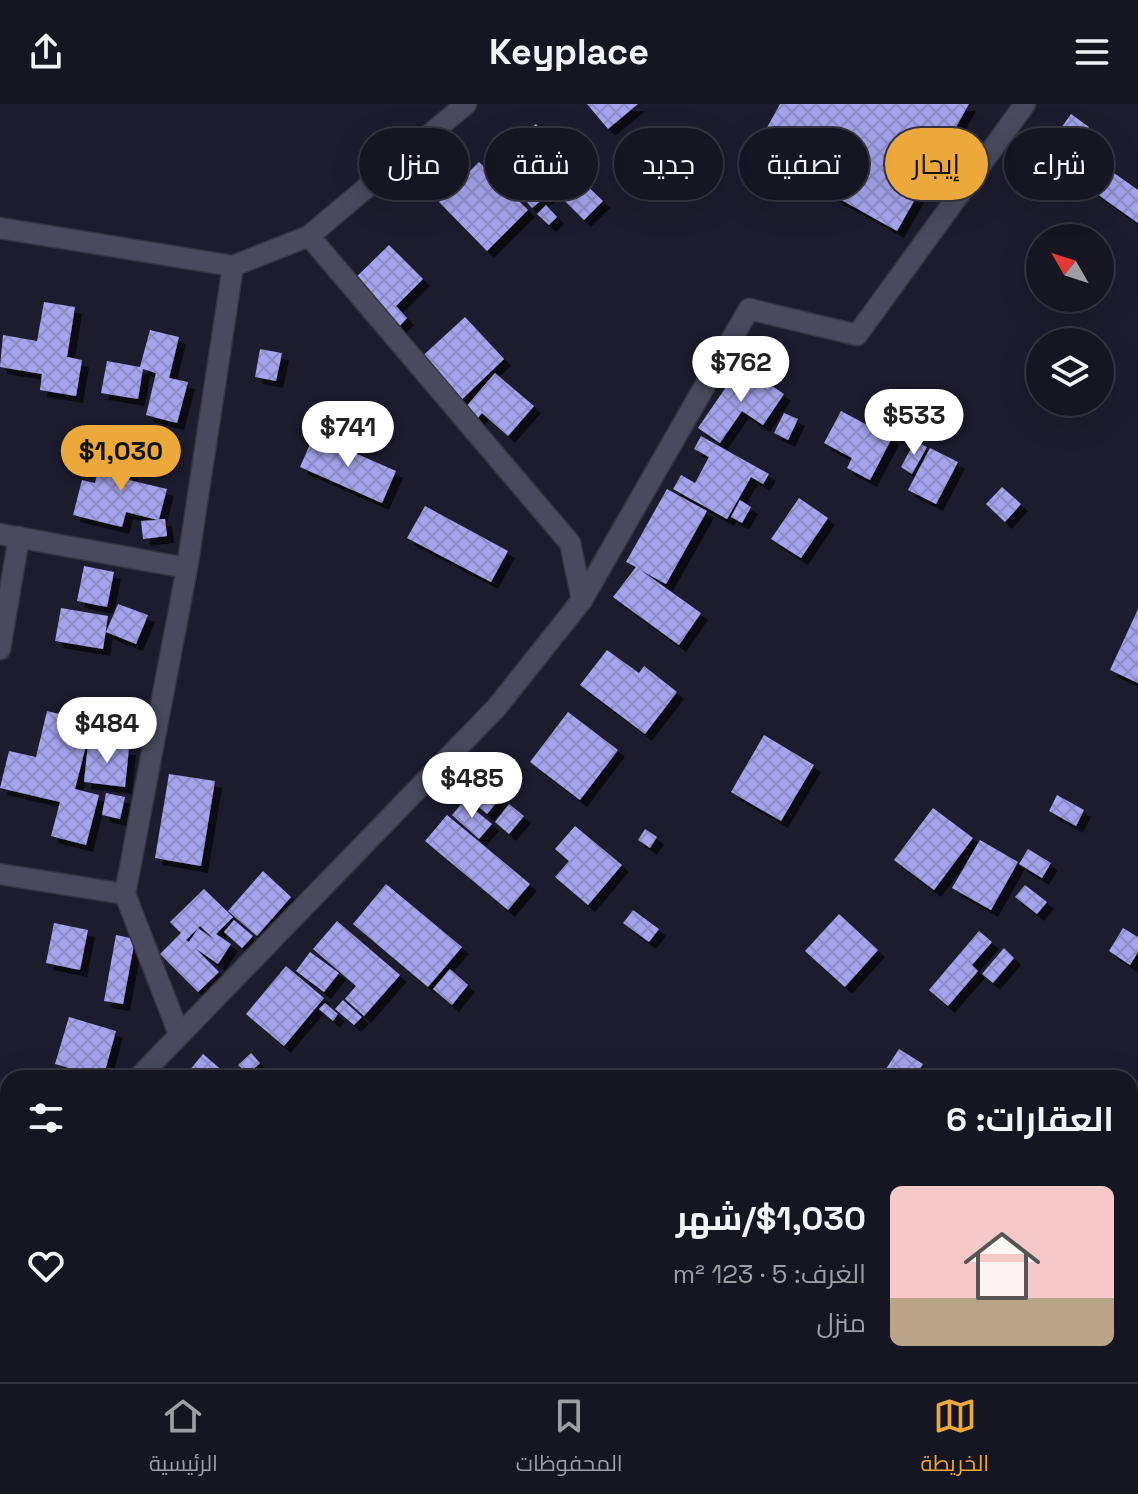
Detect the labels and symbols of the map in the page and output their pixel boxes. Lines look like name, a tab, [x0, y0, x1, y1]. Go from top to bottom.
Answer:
north arrow	[1026, 224, 1114, 312]
pin: $762	[694, 336, 788, 404]
pin: $533	[867, 389, 961, 457]
pin: $741	[301, 401, 395, 469]
pin: $1,030	[56, 425, 186, 493]
pin: $484	[60, 697, 154, 765]
pin: $485	[425, 752, 519, 820]

